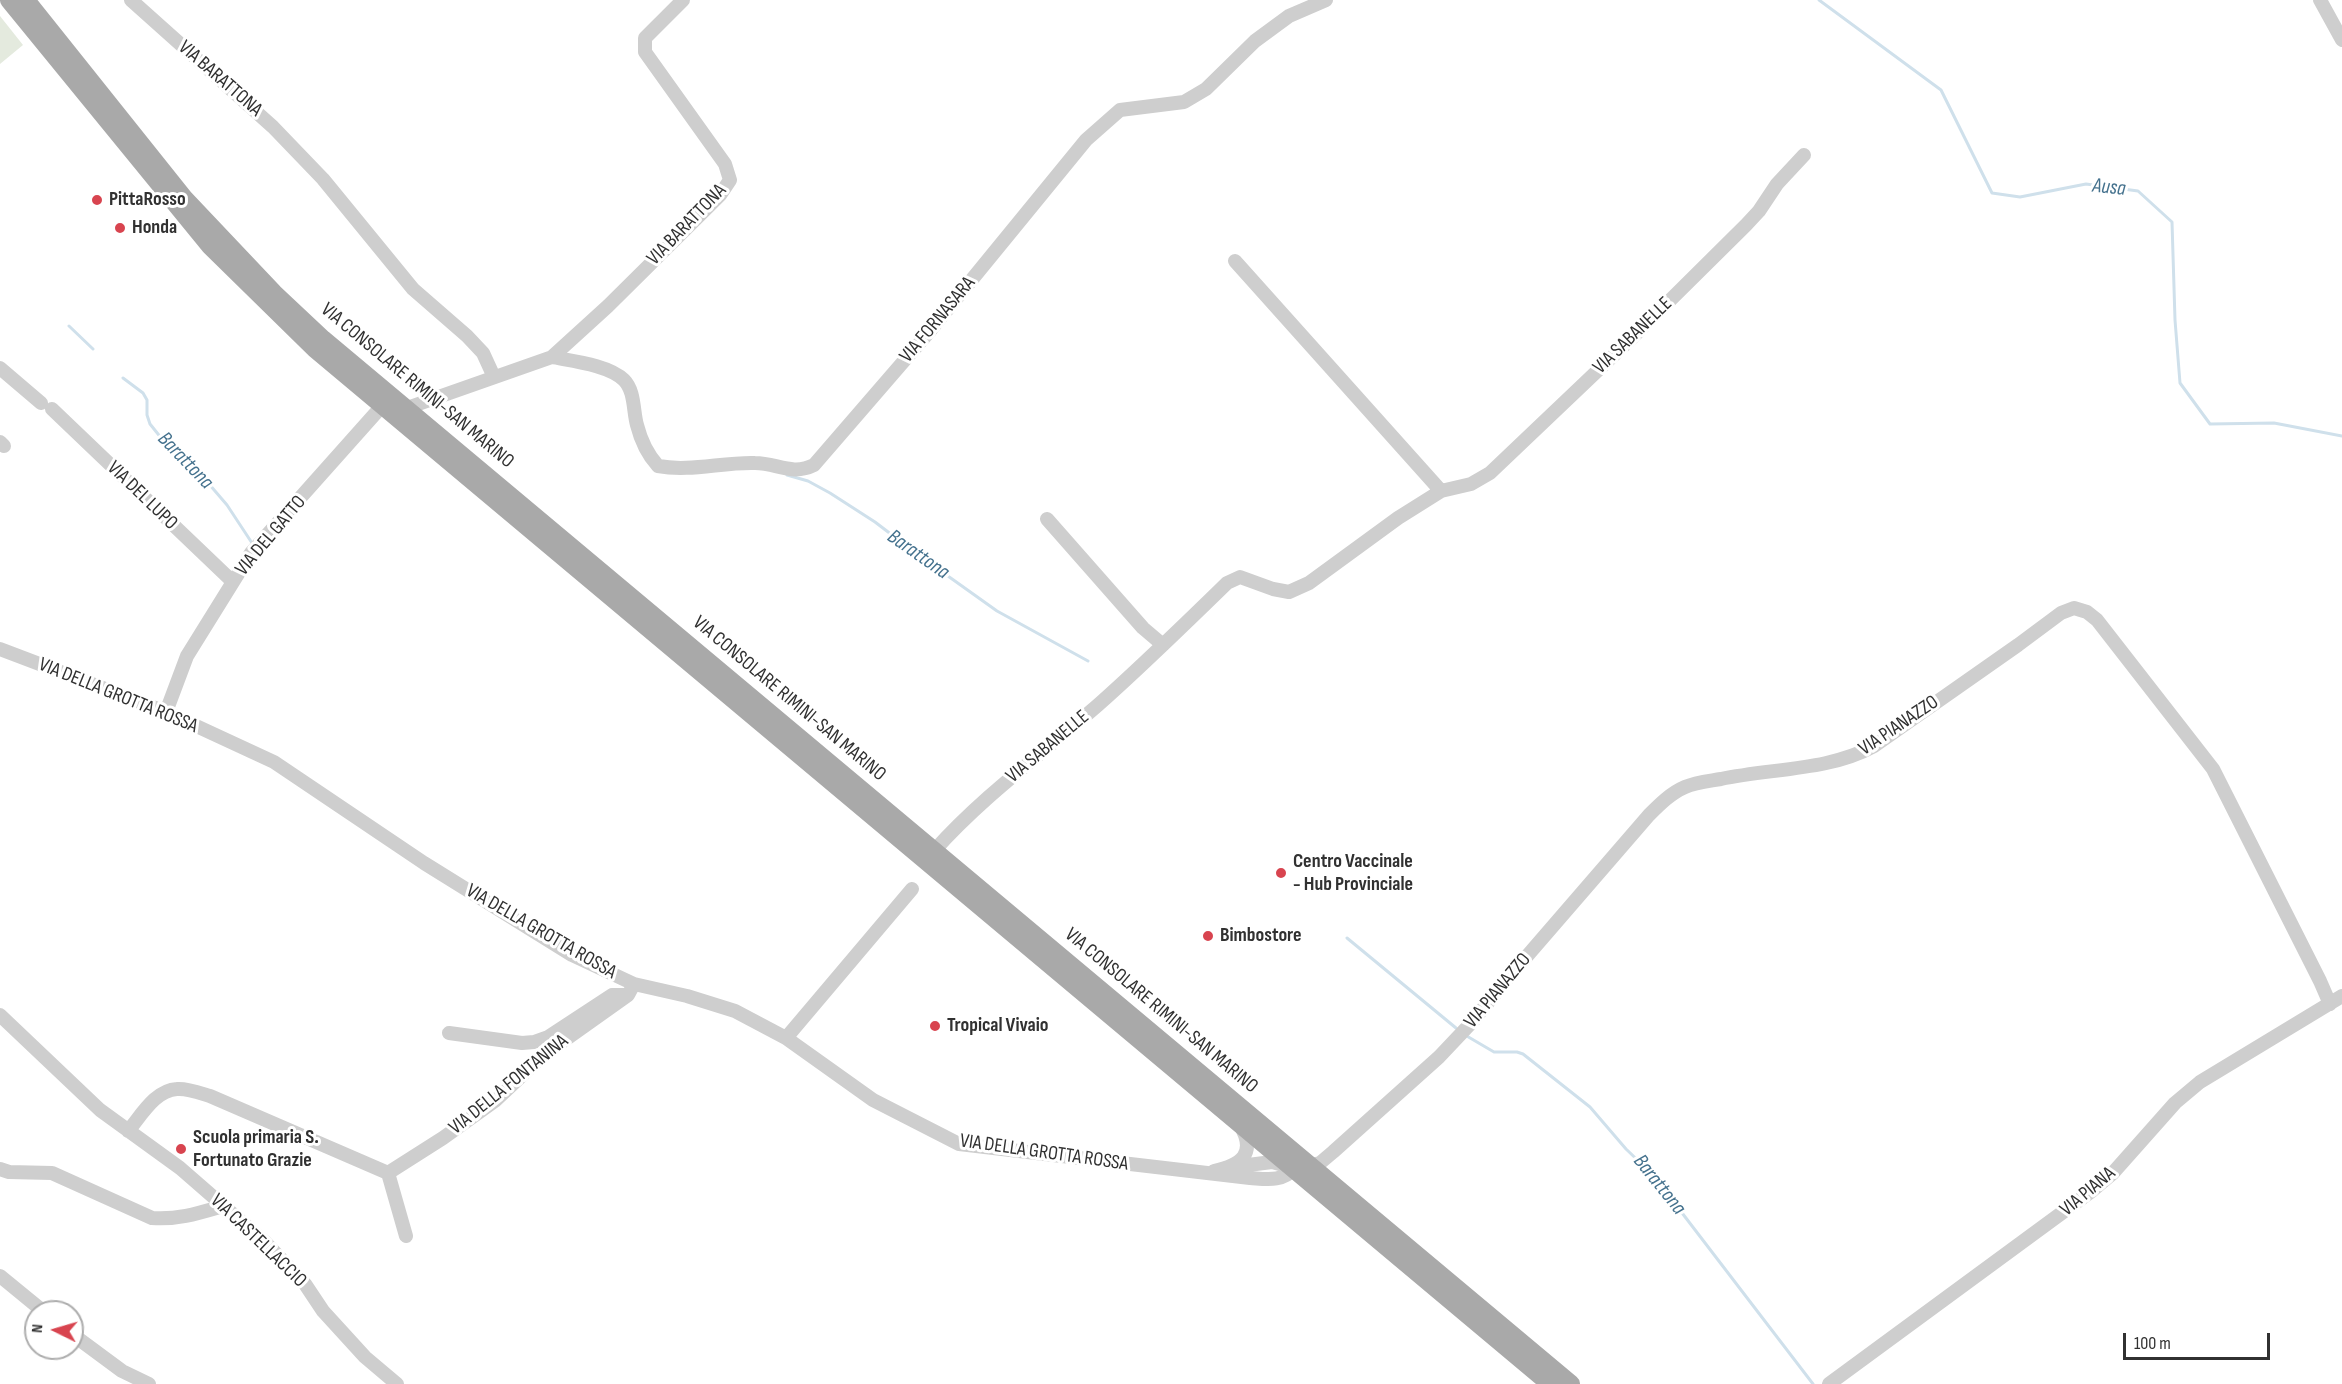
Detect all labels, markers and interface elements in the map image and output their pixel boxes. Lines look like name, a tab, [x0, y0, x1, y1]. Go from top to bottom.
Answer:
street label: VIA BARATTONA	[173, 36, 267, 122]
water label: Ausa	[2091, 174, 2127, 202]
street label: VIA BARATTONA	[642, 179, 732, 271]
place label: PittaRosso	[109, 188, 186, 212]
marker: PittaRosso	[90, 193, 104, 207]
place label: Honda	[132, 216, 177, 240]
marker: Honda	[113, 221, 127, 235]
street label: VIA FORNASARA	[895, 272, 981, 368]
street label: VIA SABANELLE	[1588, 292, 1678, 380]
street label: VIA CONSOLARE RIMINI-SAN MARINO	[316, 298, 518, 474]
water label: Barattona	[152, 427, 218, 495]
street label: VIA DEL LUPO	[102, 457, 182, 535]
street label: VIA DEL GATTO	[231, 491, 311, 581]
water label: Barattona	[882, 525, 954, 585]
street label: VIA CONSOLARE RIMINI-SAN MARINO	[688, 611, 890, 787]
street label: VIA DELLA GROTTA ROSSA	[35, 653, 201, 739]
street label: VIA PIANAZZO	[1855, 691, 1943, 761]
street label: VIA SABANELLE	[1002, 705, 1094, 789]
place label: Centro Vaccinale - Hub Provinciale	[1293, 850, 1413, 897]
marker: Centro Vaccinale - Hub Provinciale	[1274, 866, 1288, 880]
street label: VIA DELLA GROTTA ROSSA	[462, 879, 620, 985]
street label: VIA CONSOLARE RIMINI-SAN MARINO	[1060, 923, 1262, 1099]
place label: Bimbostore	[1220, 924, 1302, 948]
marker: Bimbostore	[1201, 929, 1215, 943]
street label: VIA PIANAZZO	[1460, 948, 1536, 1034]
place label: Tropical Vivaio	[947, 1014, 1049, 1038]
marker: Tropical Vivaio	[928, 1019, 942, 1033]
street label: VIA DELLA FONTANINA	[445, 1030, 573, 1140]
place label: Scuola primaria S. Fortunato Grazie	[193, 1126, 319, 1173]
street label: VIA DELLA GROTTA ROSSA	[958, 1129, 1130, 1177]
marker: Scuola primaria S. Fortunato Grazie	[174, 1142, 188, 1156]
water label: Barattona	[1627, 1150, 1691, 1220]
street label: VIA PIANA	[2056, 1162, 2120, 1222]
street label: VIA CASTELLACCIO	[205, 1189, 311, 1293]
north arrow	[24, 1300, 84, 1360]
scale bar	[2126, 1321, 2273, 1359]
text: N	[28, 1323, 47, 1334]
text: 100 m	[2134, 1333, 2171, 1354]

